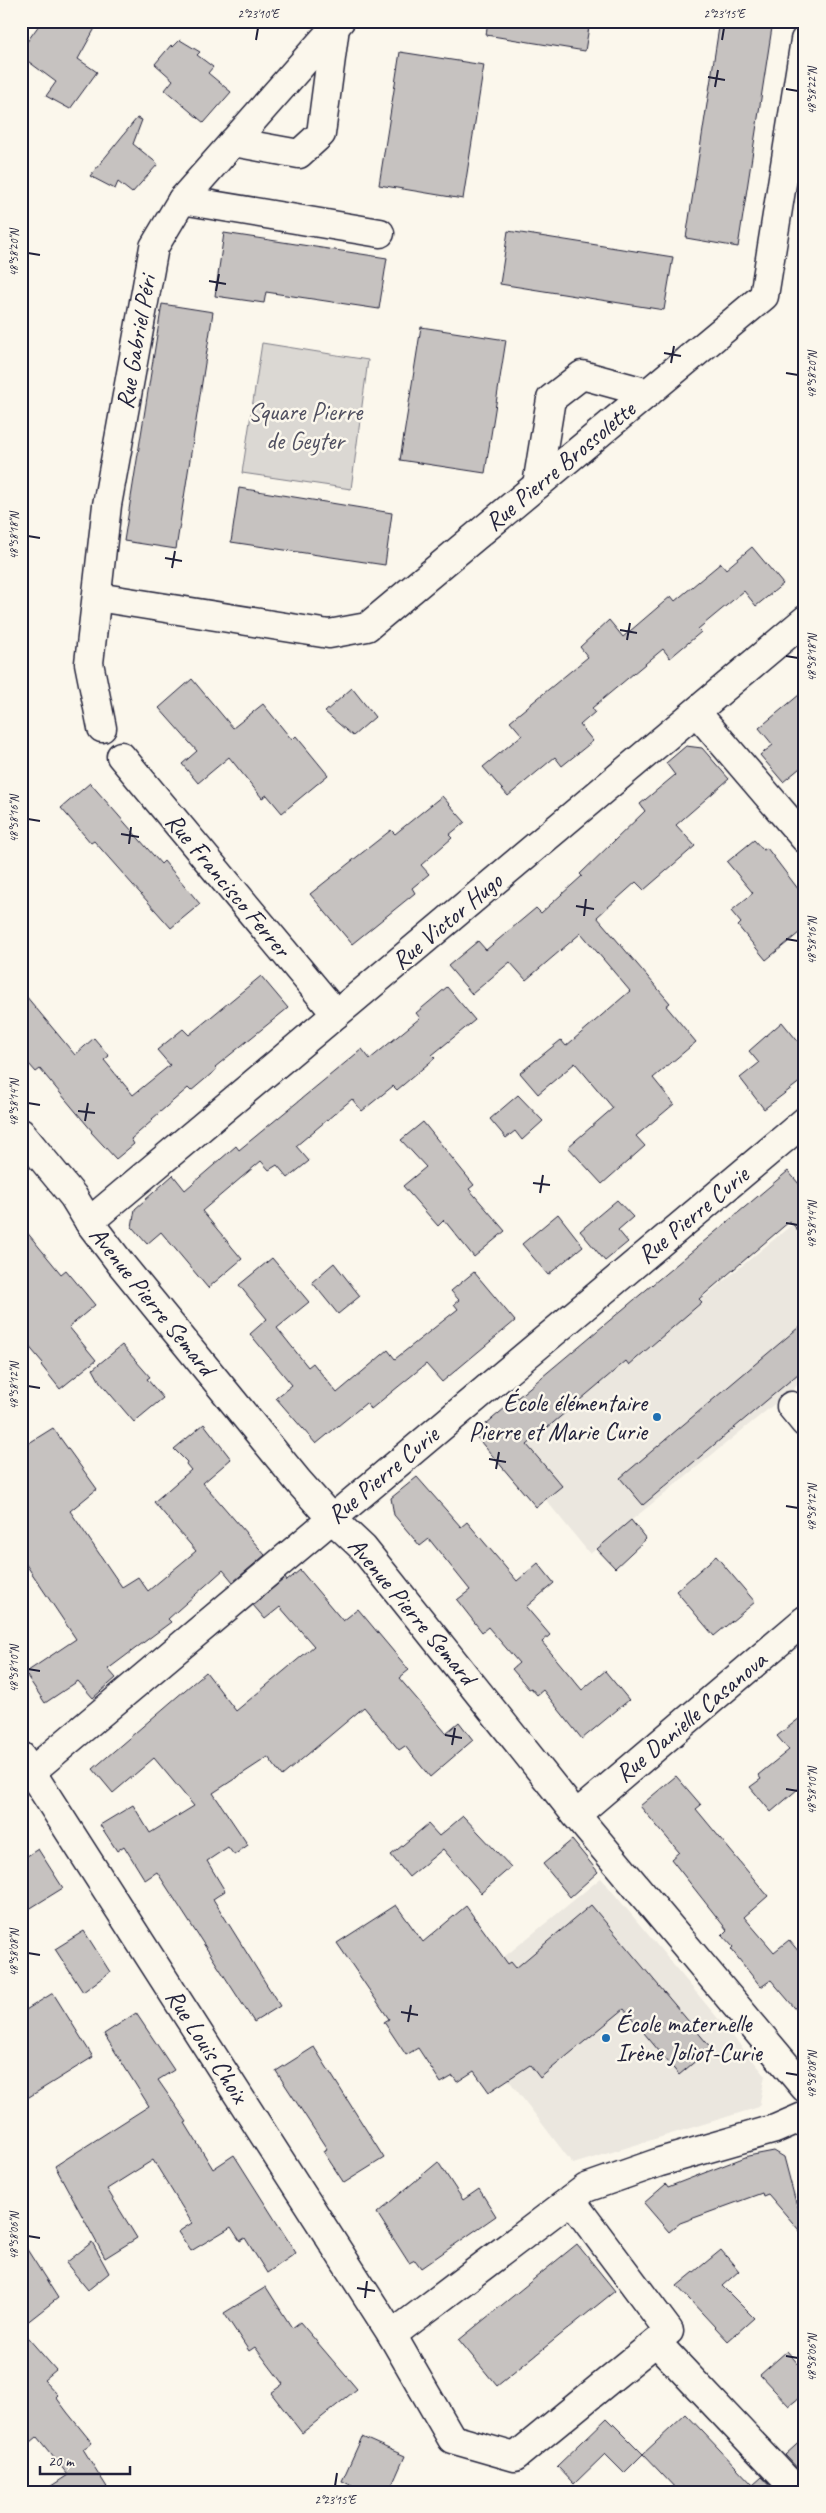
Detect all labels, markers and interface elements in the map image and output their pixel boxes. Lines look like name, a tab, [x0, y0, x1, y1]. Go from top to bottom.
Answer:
text: 2°23'10"E	[238, 6, 280, 22]
text: 2°23'15"E	[704, 6, 746, 22]
text: 48°58'22"N	[804, 66, 820, 115]
text: 48°58'20"N	[6, 228, 22, 277]
street label: Rue Gabriel Péri	[108, 269, 164, 411]
text: 48°58'20"N	[804, 350, 820, 399]
street label: Rue Pierre Brossolette	[478, 393, 643, 538]
park label: Square Pierre de Geyter	[248, 396, 364, 457]
text: 48°58'18"N	[6, 511, 22, 560]
text: 48°58'18"N	[804, 633, 820, 682]
text: 48°58'16"N	[6, 794, 22, 843]
street label: Rue Francisco Ferrer	[158, 806, 299, 965]
street label: Rue Victor Hugo	[385, 865, 510, 977]
text: 48°58'16"N	[804, 916, 820, 965]
text: 48°58'14"N	[6, 1078, 22, 1127]
street label: Rue Pierre Curie	[631, 1158, 757, 1271]
text: 48°58'14"N	[804, 1200, 820, 1249]
street label: Avenue Pierre Semard	[82, 1220, 225, 1385]
text: 48°58'12"N	[6, 1361, 22, 1410]
place label: École élémentaire Pierre et Marie Curie	[469, 1387, 649, 1448]
marker: École élémentaire Pierre et Marie Curie	[651, 1411, 663, 1423]
street label: Rue Pierre Curie	[321, 1418, 447, 1531]
text: 48°58'12"N	[804, 1483, 820, 1532]
street label: Avenue Pierre Semard	[341, 1531, 486, 1695]
street label: Rue Danielle Casanova	[609, 1643, 775, 1790]
text: 48°58'10"N	[6, 1644, 22, 1693]
text: 48°58'10"N	[804, 1766, 820, 1815]
text: 48°58'08"N	[6, 1928, 22, 1977]
street label: Rue Louis Choix	[158, 1983, 257, 2111]
place label: École maternelle Irène Joliot-Curie	[616, 2008, 763, 2069]
marker: École maternelle Irène Joliot-Curie	[600, 2032, 612, 2044]
text: 48°58'08"N	[804, 2050, 820, 2099]
text: 48°58'06"N	[6, 2211, 22, 2260]
text: 48°58'06"N	[804, 2333, 820, 2382]
scale bar	[40, 2443, 130, 2475]
text: 20 m	[48, 2452, 75, 2471]
text: 2°23'15"E	[315, 2492, 357, 2508]

